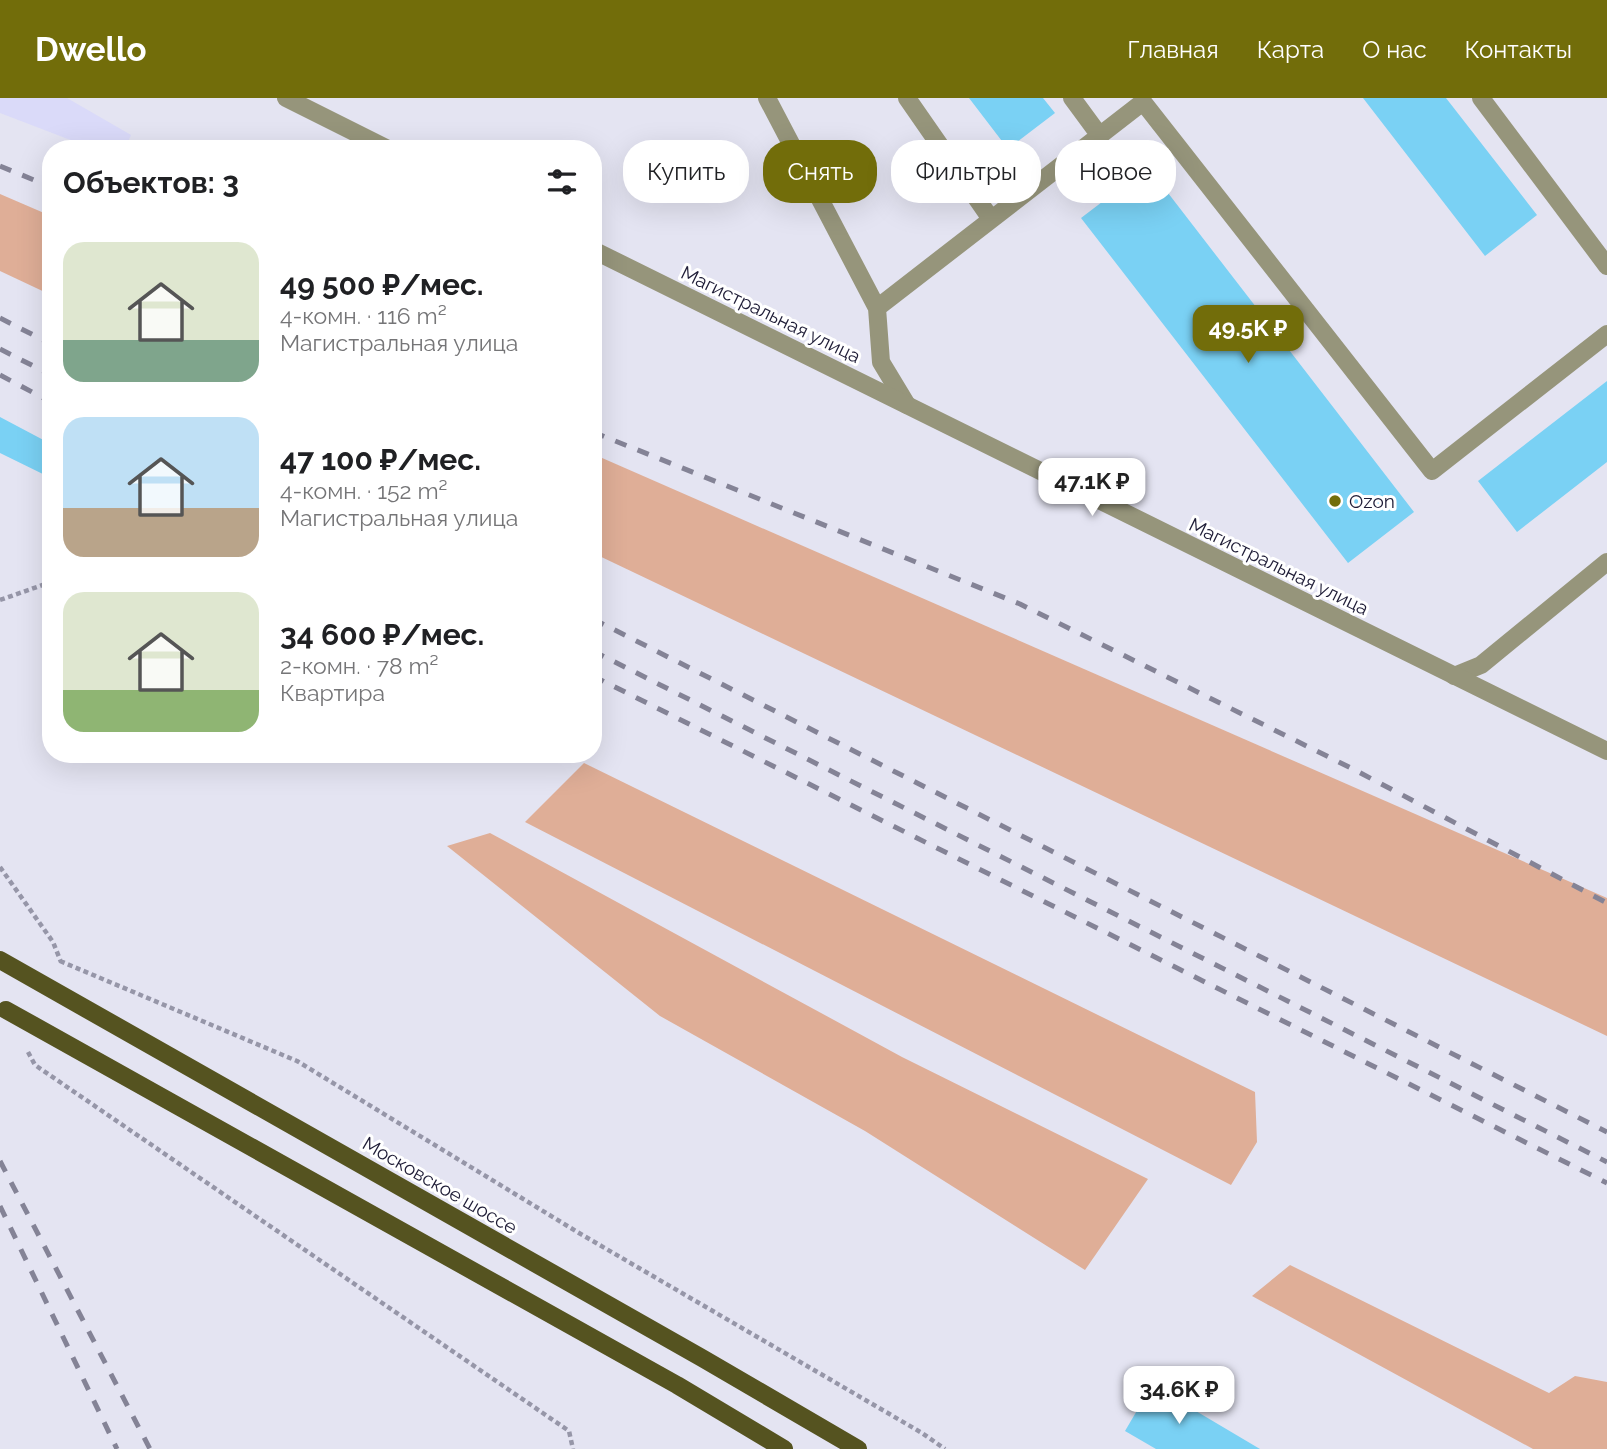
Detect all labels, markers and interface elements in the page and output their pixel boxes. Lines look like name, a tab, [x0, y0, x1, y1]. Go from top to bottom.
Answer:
text: Dwello	[35, 30, 146, 69]
text: Главная	[1127, 35, 1219, 64]
text: Карта	[1257, 35, 1324, 64]
text: О нас	[1362, 35, 1427, 64]
text: Контакты	[1465, 35, 1572, 64]
chip: Купить	[623, 140, 749, 203]
chip: Снять	[763, 140, 877, 203]
chip: Фильтры	[891, 140, 1041, 203]
chip: Новое	[1055, 140, 1176, 203]
icon: filters	[543, 163, 581, 201]
text: Объектов: 3	[63, 165, 239, 200]
street label: Магистральная улица	[678, 261, 864, 367]
text: 49 500 ₽/мес.	[280, 267, 484, 302]
icon: home	[119, 270, 203, 354]
text: 4-комн. · 116 m²	[280, 302, 447, 329]
pin: 49.5K ₽	[1183, 306, 1313, 365]
text: 49.5K ₽	[1209, 314, 1287, 341]
text: Магистральная улица	[280, 329, 518, 356]
text: 47 100 ₽/мес.	[280, 442, 481, 477]
icon: home	[119, 445, 203, 529]
pin: 47.1K ₽	[1027, 458, 1157, 518]
text: 47.1K ₽	[1054, 467, 1130, 494]
text: 4-комн. · 152 m²	[280, 477, 447, 504]
place label: Ozon	[1349, 490, 1395, 512]
marker: Ozon	[1327, 493, 1343, 509]
text: Магистральная улица	[280, 504, 518, 531]
street label: Магистральная улица	[1186, 513, 1372, 619]
text: 34 600 ₽/мес.	[280, 617, 484, 652]
icon: home	[119, 620, 203, 704]
text: 2-комн. · 78 m²	[280, 652, 439, 679]
text: Квартира	[280, 679, 385, 706]
street label: Московское шоссе	[359, 1132, 521, 1238]
pin: 34.6K ₽	[1114, 1366, 1244, 1426]
text: 34.6K ₽	[1139, 1375, 1219, 1402]

